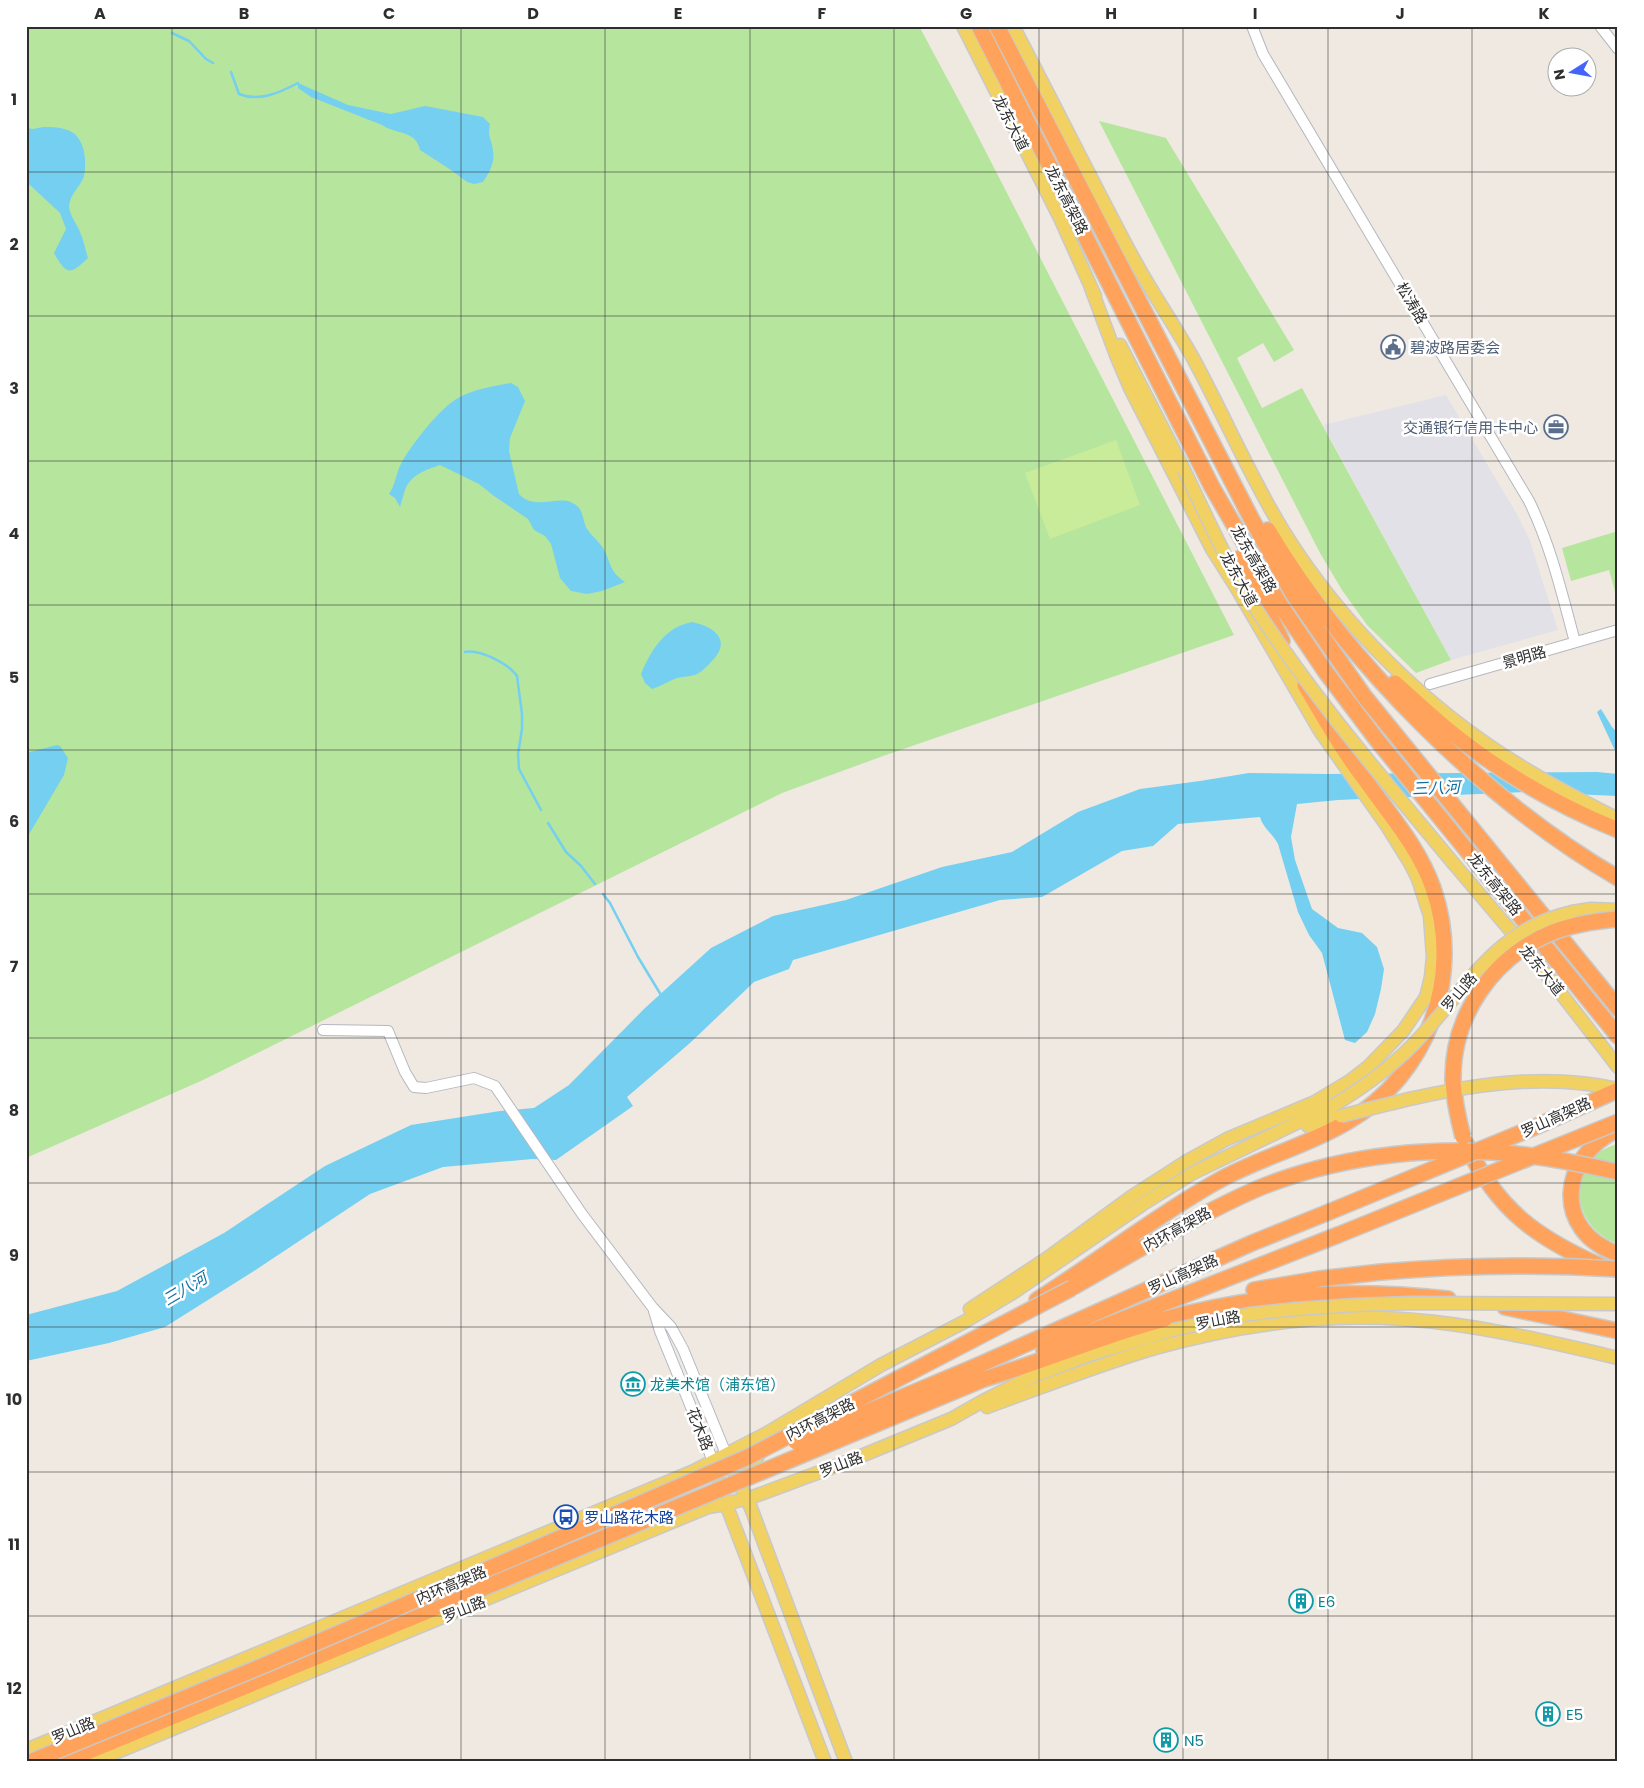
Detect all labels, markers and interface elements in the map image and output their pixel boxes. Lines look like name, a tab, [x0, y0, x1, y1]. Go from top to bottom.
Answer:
text: A	[94, 2, 106, 25]
text: B	[239, 2, 249, 25]
text: C	[383, 2, 395, 25]
text: D	[527, 2, 539, 25]
text: E	[674, 2, 682, 25]
text: F	[818, 2, 827, 25]
text: G	[960, 2, 972, 25]
text: H	[1105, 2, 1117, 25]
text: I	[1253, 2, 1257, 25]
text: J	[1395, 2, 1405, 25]
text: K	[1538, 2, 1550, 25]
north arrow	[1546, 48, 1596, 98]
text: N	[1548, 67, 1570, 82]
text: 1	[11, 88, 17, 111]
street label: 龙东大道	[988, 91, 1034, 155]
street label: 龙东高架路	[1041, 162, 1093, 238]
text: 2	[9, 233, 19, 256]
street label: 松涛路	[1391, 278, 1433, 328]
public building icon: 碧波路居委会	[1380, 334, 1406, 360]
place label: 碧波路居委会	[1410, 337, 1500, 358]
text: 3	[9, 377, 19, 400]
office icon: 交通银行信用卡中心	[1543, 414, 1569, 440]
place label: 交通银行信用卡中心	[1403, 417, 1538, 438]
street label: 龙东高架路	[1226, 521, 1282, 597]
text: 4	[9, 522, 20, 545]
street label: 龙东大道	[1215, 548, 1263, 610]
street label: 景明路	[1499, 641, 1549, 673]
text: 5	[9, 666, 19, 689]
water label: 三八河	[1412, 776, 1463, 800]
text: 6	[9, 810, 19, 833]
street label: 龙东高架路	[1463, 848, 1527, 920]
street label: 龙东大道	[1515, 940, 1569, 1000]
text: 7	[10, 955, 19, 978]
street label: 罗山路	[1436, 968, 1482, 1016]
street label: 罗山高架路	[1517, 1092, 1595, 1142]
text: 8	[9, 1099, 19, 1122]
street label: 内环高架路	[1139, 1202, 1215, 1256]
text: 9	[9, 1244, 19, 1267]
street label: 罗山高架路	[1144, 1249, 1222, 1299]
water label: 三八河	[158, 1265, 214, 1311]
street label: 罗山路	[1194, 1305, 1242, 1335]
museum icon: 龙美术馆（浦东馆）	[620, 1371, 646, 1397]
place label: 龙美术馆（浦东馆）	[650, 1374, 785, 1395]
text: 10	[6, 1388, 22, 1411]
street label: 内环高架路	[782, 1393, 858, 1445]
street label: 花木路	[682, 1404, 718, 1454]
street label: 罗山路	[816, 1446, 866, 1482]
bus stop icon: 罗山路花木路	[553, 1504, 579, 1530]
place label: 罗山路花木路	[584, 1507, 674, 1528]
text: 11	[8, 1533, 20, 1556]
street label: 内环高架路	[412, 1561, 490, 1609]
building icon: E6	[1288, 1588, 1314, 1614]
street label: 罗山路	[439, 1591, 489, 1627]
place label: E6	[1318, 1591, 1335, 1612]
text: 12	[6, 1677, 22, 1700]
building icon: E5	[1535, 1701, 1561, 1727]
place label: E5	[1566, 1704, 1583, 1725]
street label: 罗山路	[48, 1712, 98, 1748]
building icon: N5	[1153, 1727, 1179, 1753]
place label: N5	[1184, 1730, 1204, 1751]

